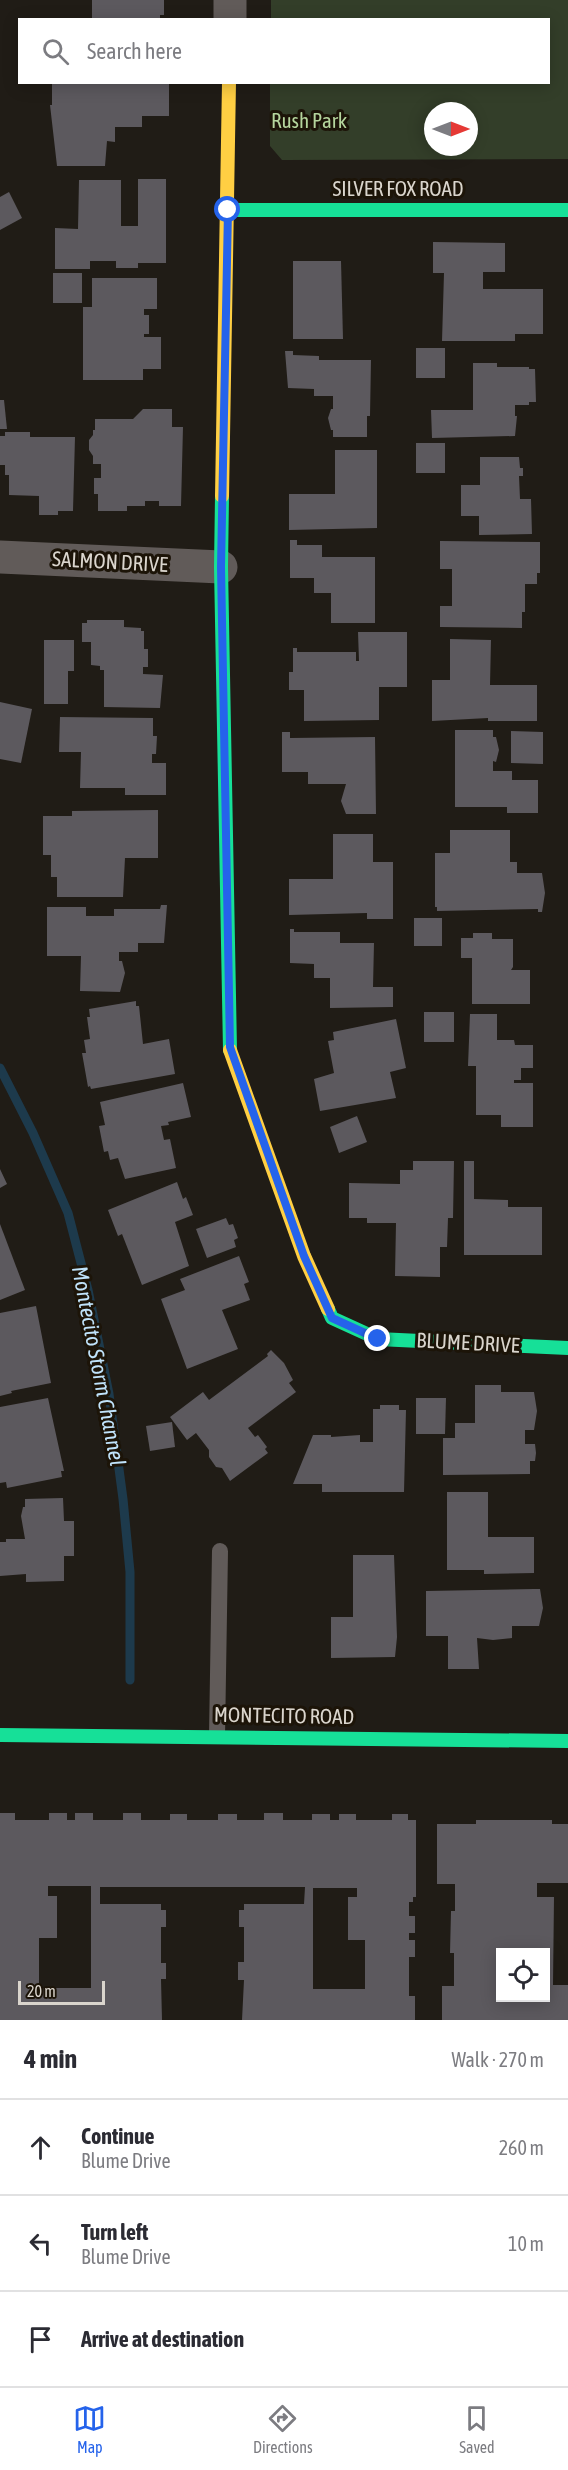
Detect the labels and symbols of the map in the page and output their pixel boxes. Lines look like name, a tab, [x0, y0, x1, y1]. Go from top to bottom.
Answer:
north arrow	[424, 102, 478, 156]
park label: Rush Park	[271, 108, 347, 132]
street label: SILVER FOX ROAD	[332, 176, 464, 200]
route start	[214, 196, 240, 222]
street label: SALMON DRIVE	[52, 546, 168, 576]
water label: Montecito Storm Channel	[67, 1264, 131, 1468]
route end	[364, 1325, 390, 1351]
street label: BLUME DRIVE	[416, 1327, 520, 1357]
street label: MONTECITO ROAD	[214, 1702, 354, 1728]
scale bar	[18, 1978, 105, 2006]

